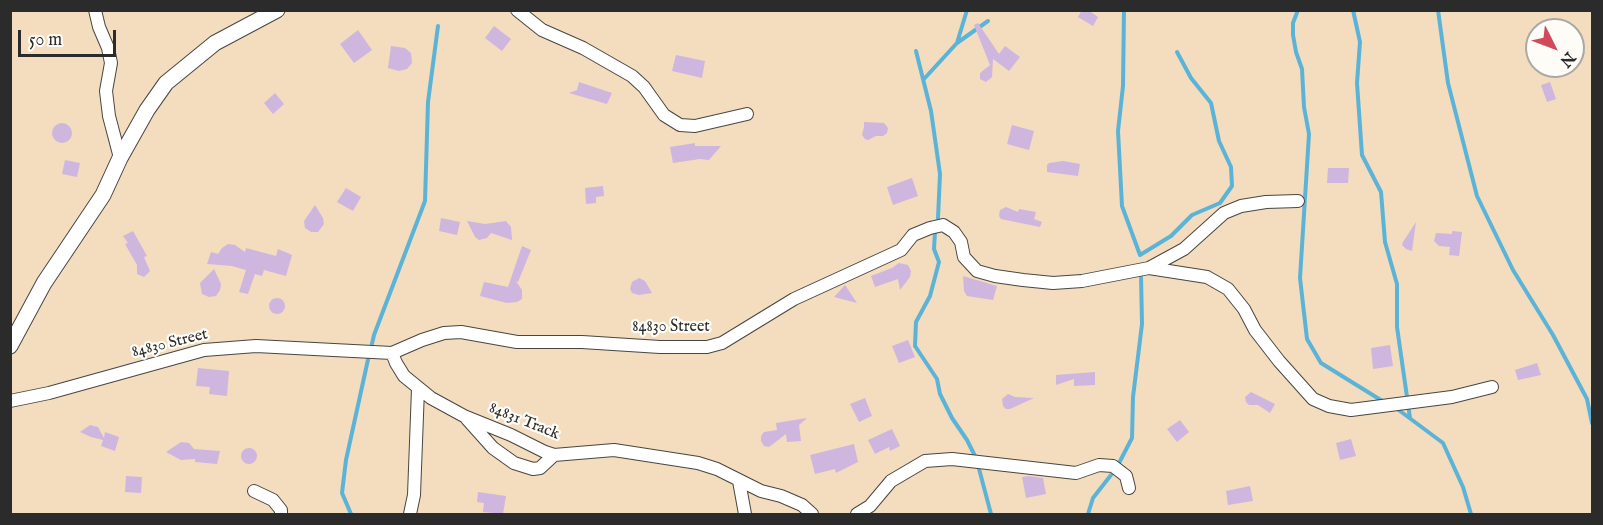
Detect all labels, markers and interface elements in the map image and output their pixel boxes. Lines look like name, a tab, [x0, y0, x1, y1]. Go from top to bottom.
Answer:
scale bar	[21, 18, 118, 56]
north arrow	[1525, 18, 1585, 78]
text: 50 m	[29, 29, 62, 52]
text: N	[1555, 47, 1579, 71]
street label: 84830 Street	[632, 318, 710, 338]
street label: 84830 Street	[130, 325, 210, 363]
street label: 84831 Track	[486, 399, 562, 445]

